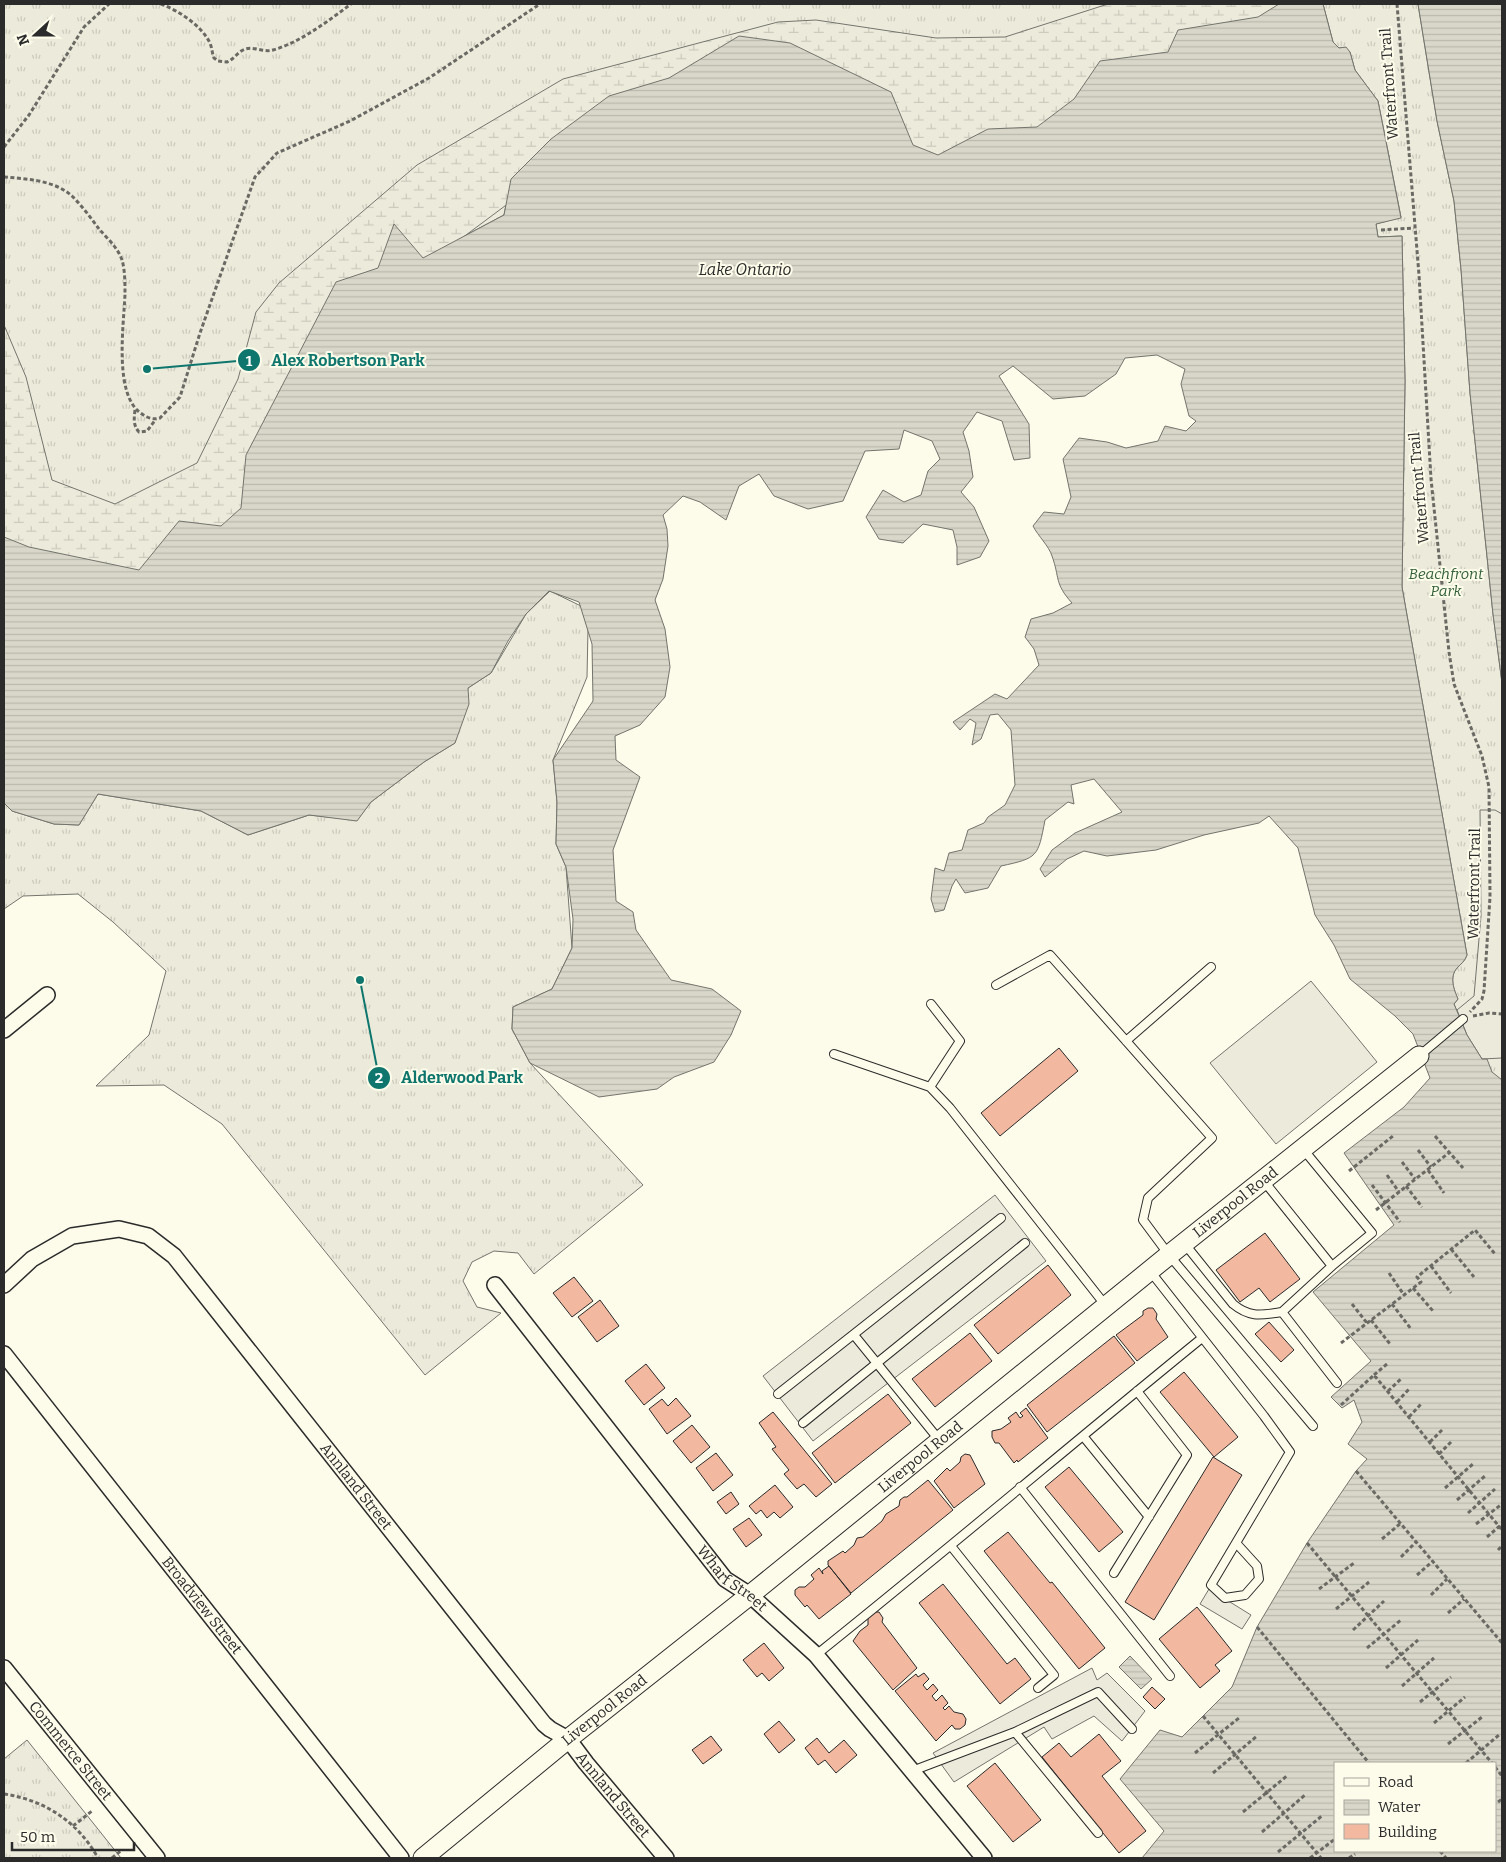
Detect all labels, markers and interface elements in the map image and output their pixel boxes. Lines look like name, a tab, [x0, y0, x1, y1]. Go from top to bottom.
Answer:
north arrow	[10, 10, 60, 60]
street label: Waterfront Trail	[1376, 28, 1402, 140]
text: N	[13, 31, 33, 48]
water label: Lake Ontario	[699, 260, 792, 279]
callout: Alex Robertson Park	[236, 345, 435, 376]
text: Alex Robertson Park	[271, 351, 425, 370]
text: 1	[246, 352, 253, 370]
street label: Waterfront Trail	[1405, 431, 1433, 545]
park label: Beachfront Park	[1409, 565, 1484, 600]
street label: Waterfront Trail	[1464, 828, 1484, 940]
callout: Alderwood Park	[366, 1062, 533, 1093]
text: Alderwood Park	[401, 1068, 523, 1087]
text: 2	[375, 1069, 383, 1087]
street label: Liverpool Road	[1189, 1163, 1281, 1241]
street label: Liverpool Road	[874, 1417, 966, 1496]
street label: Annland Street	[316, 1439, 396, 1534]
street label: Wharf Street	[693, 1542, 771, 1615]
street label: Broadview Street	[158, 1553, 246, 1658]
street label: Liverpool Road	[558, 1671, 651, 1749]
street label: Commerce Street	[25, 1697, 116, 1804]
street label: Annland Street	[572, 1749, 654, 1841]
legend	[1334, 1762, 1496, 1852]
text: Road	[1378, 1773, 1413, 1791]
text: Water	[1378, 1798, 1421, 1816]
scale bar	[12, 1820, 135, 1852]
text: Building	[1378, 1823, 1437, 1841]
text: 50 m	[20, 1828, 56, 1846]

